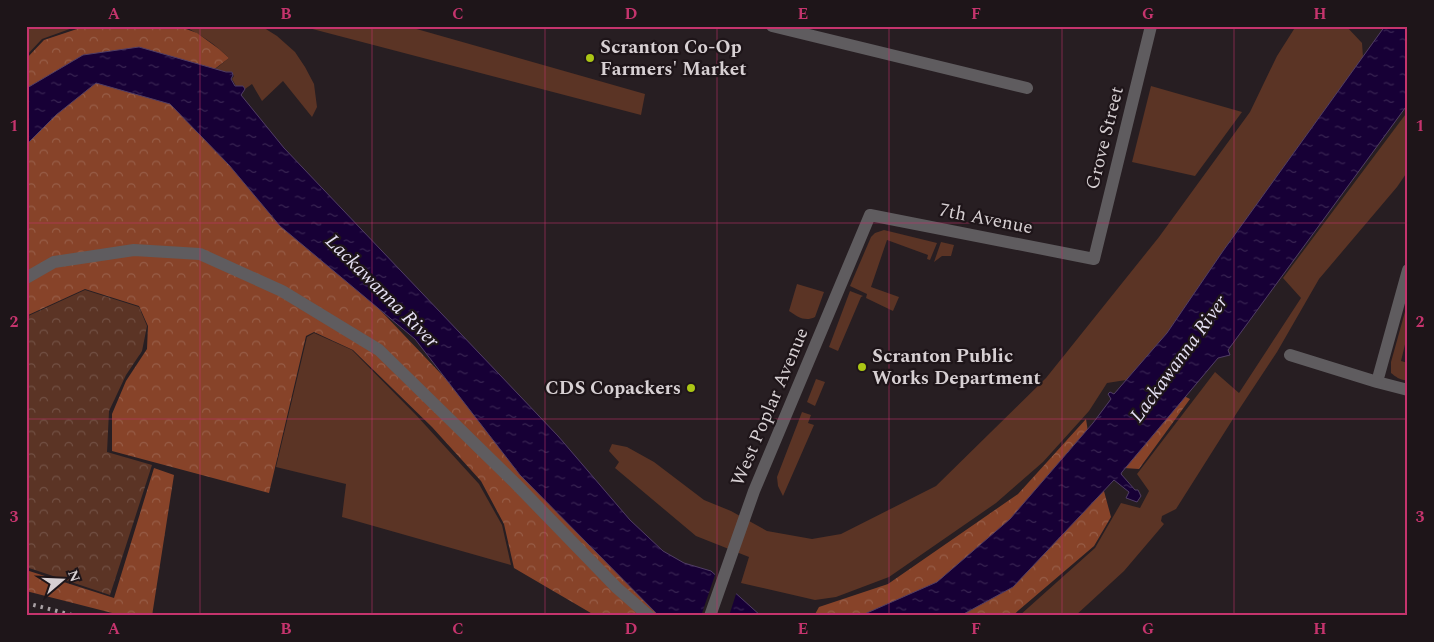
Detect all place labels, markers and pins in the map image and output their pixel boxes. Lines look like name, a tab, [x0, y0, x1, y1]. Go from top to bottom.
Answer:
place label: Scranton Co-Op Farmers' Market	[600, 33, 747, 84]
marker: Scranton Co-Op Farmers' Market	[584, 52, 596, 64]
place label: Scranton Public Works Department	[872, 342, 1041, 393]
marker: Scranton Public Works Department	[856, 361, 868, 373]
place label: CDS Copackers	[545, 374, 681, 403]
marker: CDS Copackers	[685, 382, 697, 394]

